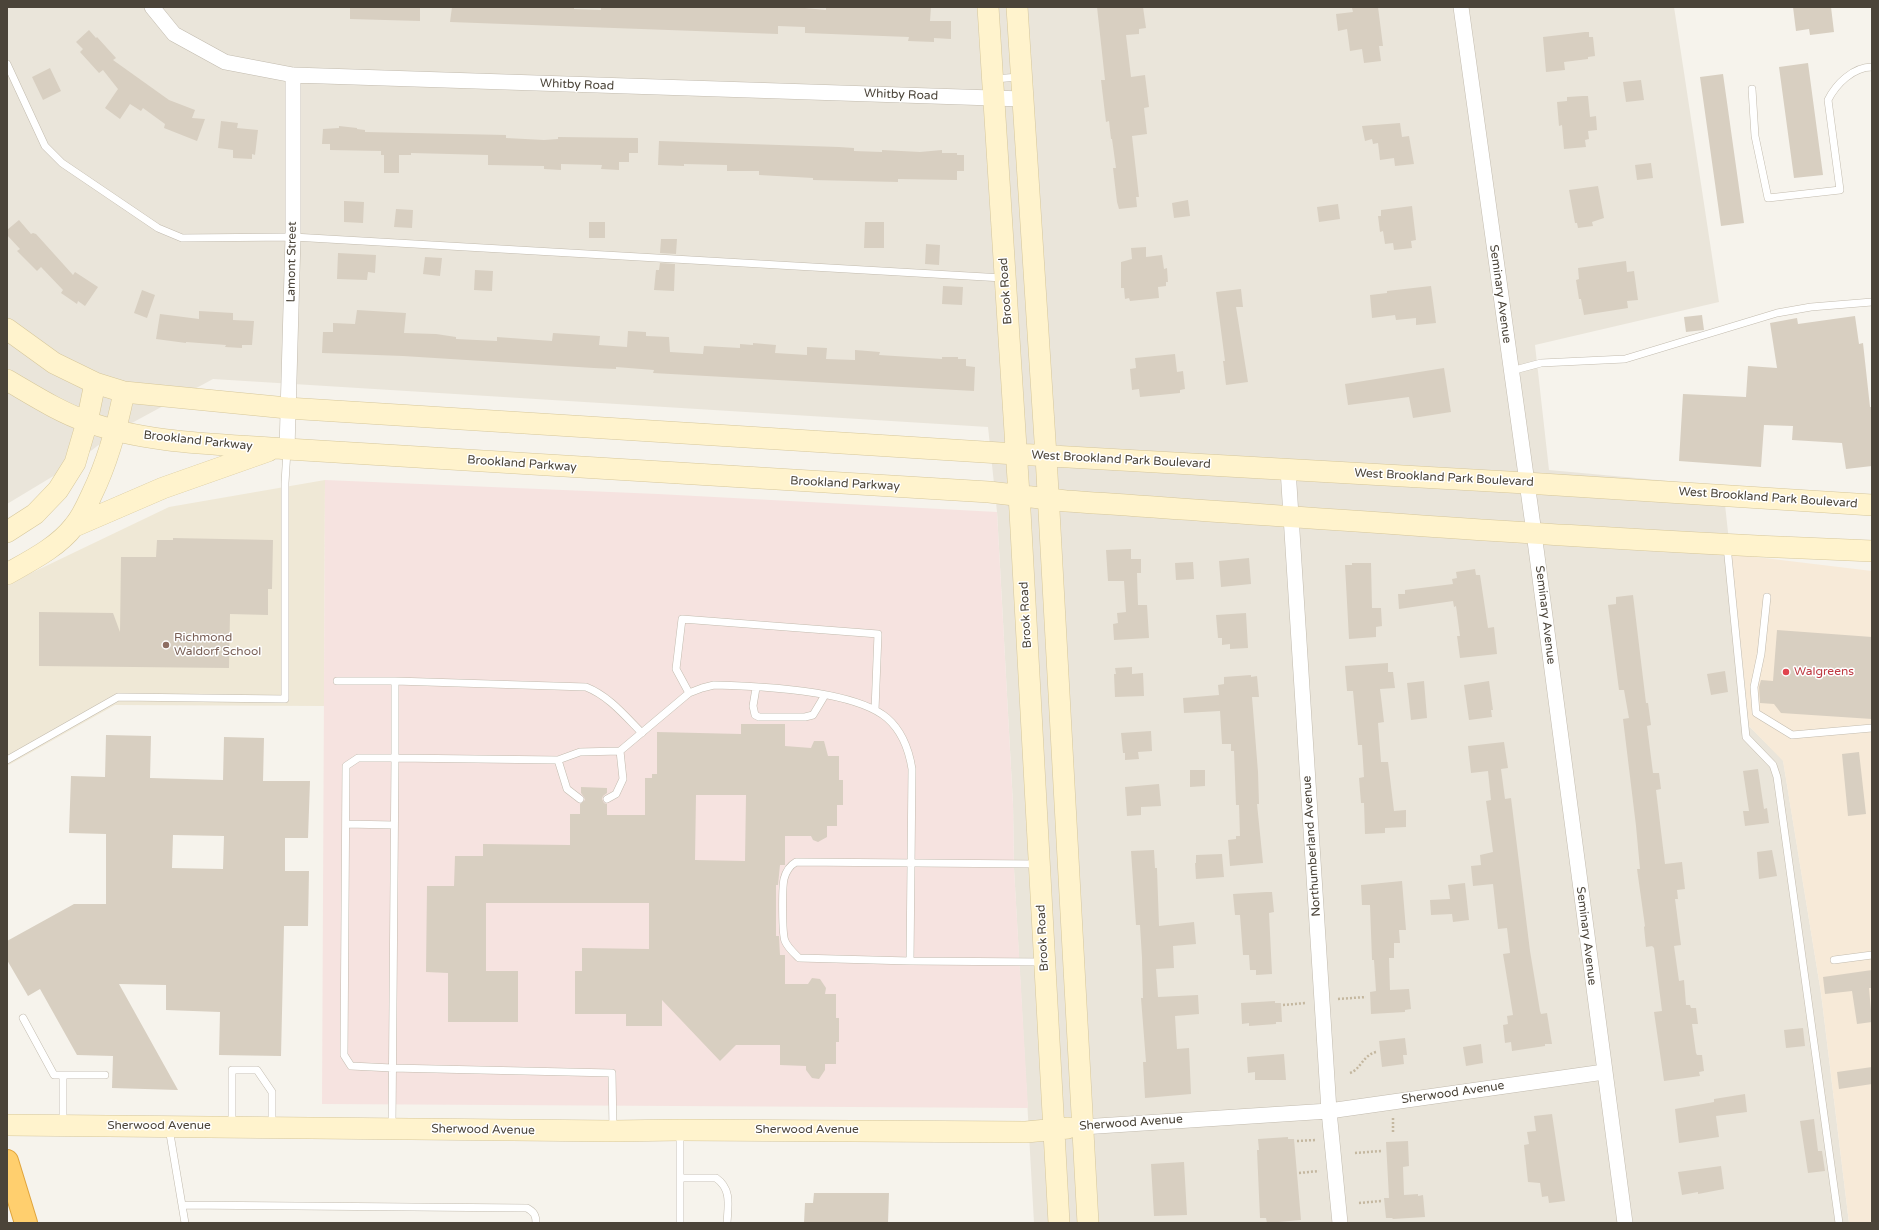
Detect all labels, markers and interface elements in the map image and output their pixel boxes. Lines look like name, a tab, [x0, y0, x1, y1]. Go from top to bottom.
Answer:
street label: Whitby Road	[540, 77, 614, 93]
street label: Whitby Road	[864, 87, 938, 103]
street label: Lamont Street	[284, 221, 300, 303]
street label: Seminary Avenue	[1486, 244, 1514, 344]
street label: Brook Road	[996, 257, 1016, 325]
street label: Brookland Parkway	[143, 428, 253, 454]
street label: West Brookland Park Boulevard	[1031, 448, 1211, 472]
street label: Brookland Parkway	[467, 453, 577, 475]
street label: West Brookland Park Boulevard	[1354, 466, 1534, 490]
street label: Brookland Parkway	[790, 474, 900, 494]
street label: West Brookland Park Boulevard	[1678, 485, 1858, 511]
street label: Seminary Avenue	[1532, 565, 1558, 665]
street label: Brook Road	[1017, 581, 1035, 649]
place label: Richmond Waldorf School	[174, 631, 261, 659]
marker: Richmond Waldorf School	[161, 640, 171, 650]
place label: Walgreens	[1794, 665, 1854, 679]
marker: Walgreens	[1781, 667, 1791, 677]
street label: Northumberland Avenue	[1300, 775, 1324, 917]
street label: Seminary Avenue	[1573, 886, 1599, 986]
street label: Brook Road	[1034, 904, 1052, 972]
street label: Sherwood Avenue	[1401, 1079, 1505, 1107]
street label: Sherwood Avenue	[1079, 1112, 1183, 1134]
street label: Sherwood Avenue	[107, 1119, 211, 1133]
street label: Sherwood Avenue	[431, 1122, 535, 1138]
street label: Sherwood Avenue	[755, 1123, 859, 1137]

